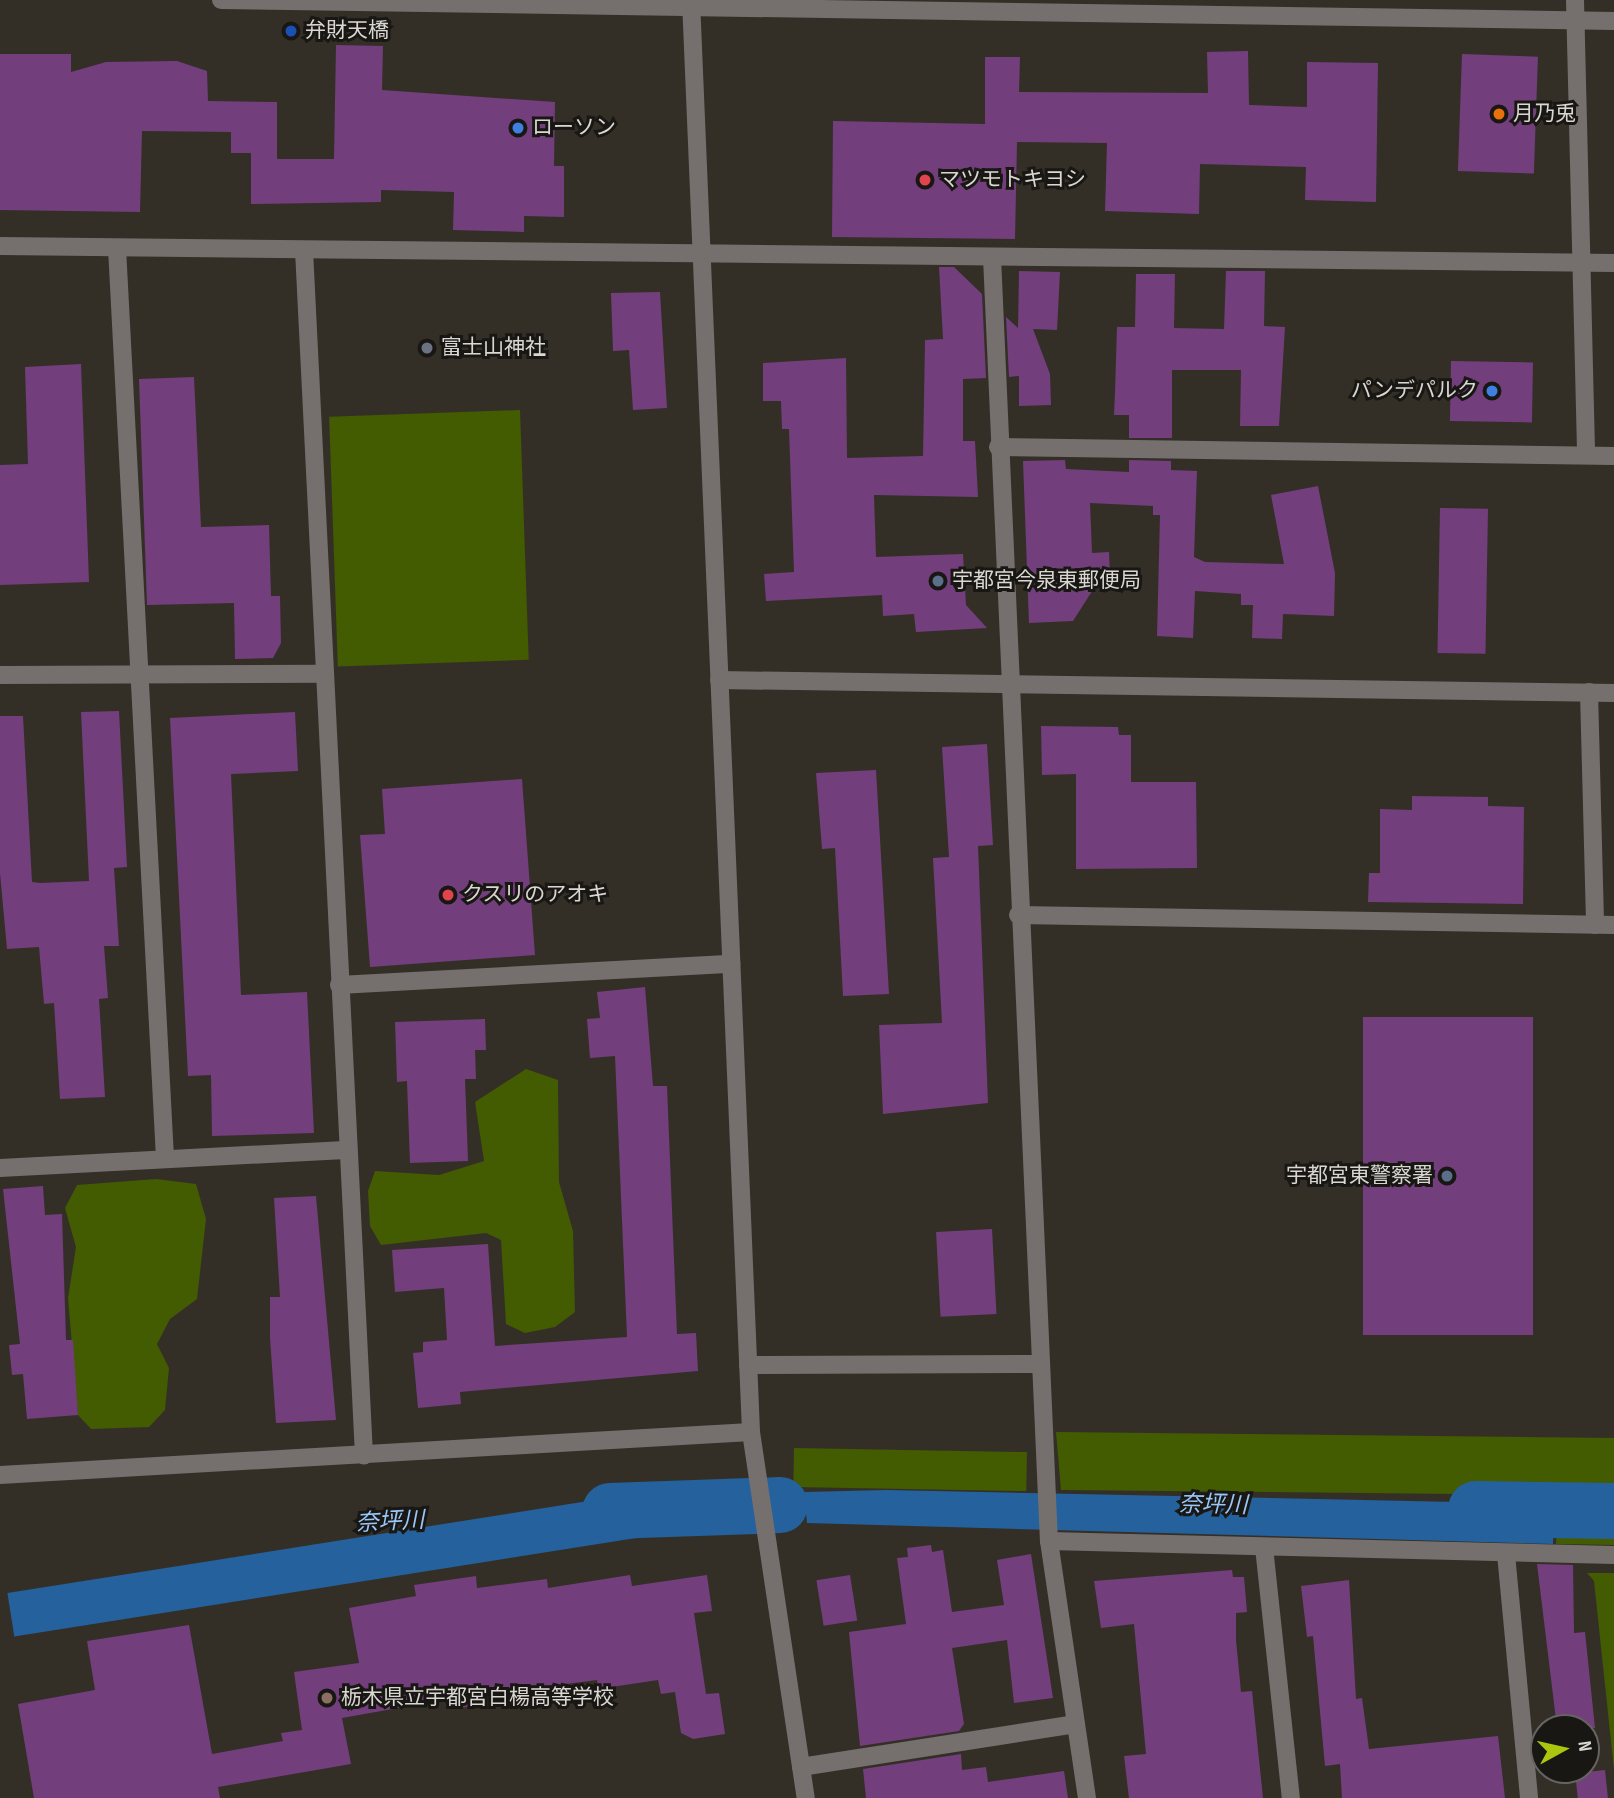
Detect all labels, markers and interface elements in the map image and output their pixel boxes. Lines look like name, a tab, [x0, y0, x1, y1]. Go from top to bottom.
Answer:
place label: 弁財天橋	[305, 18, 389, 44]
marker: 弁財天橋	[283, 23, 299, 39]
place label: 月乃兎	[1513, 101, 1576, 127]
marker: 月乃兎	[1491, 106, 1507, 122]
place label: ローソン	[532, 115, 616, 141]
marker: ローソン	[510, 120, 526, 136]
place label: マツモトキヨシ	[939, 167, 1086, 193]
marker: マツモトキヨシ	[917, 172, 933, 188]
place label: 富士山神社	[441, 335, 546, 361]
marker: 富士山神社	[419, 340, 435, 356]
place label: パンデパルク	[1352, 378, 1478, 404]
marker: パンデパルク	[1484, 383, 1500, 399]
place label: 宇都宮今泉東郵便局	[952, 568, 1141, 594]
marker: 宇都宮今泉東郵便局	[930, 573, 946, 589]
place label: クスリのアオキ	[462, 882, 609, 908]
marker: クスリのアオキ	[440, 887, 456, 903]
place label: 宇都宮東警察署	[1286, 1163, 1433, 1189]
marker: 宇都宮東警察署	[1439, 1168, 1455, 1184]
water label: 奈坪川	[1178, 1491, 1248, 1519]
water label: 奈坪川	[355, 1506, 425, 1538]
place label: 栃木県立宇都宮白楊高等学校	[341, 1685, 614, 1711]
marker: 栃木県立宇都宮白楊高等学校	[319, 1690, 335, 1706]
north arrow	[1530, 1714, 1600, 1784]
text: N	[1572, 1740, 1596, 1753]

